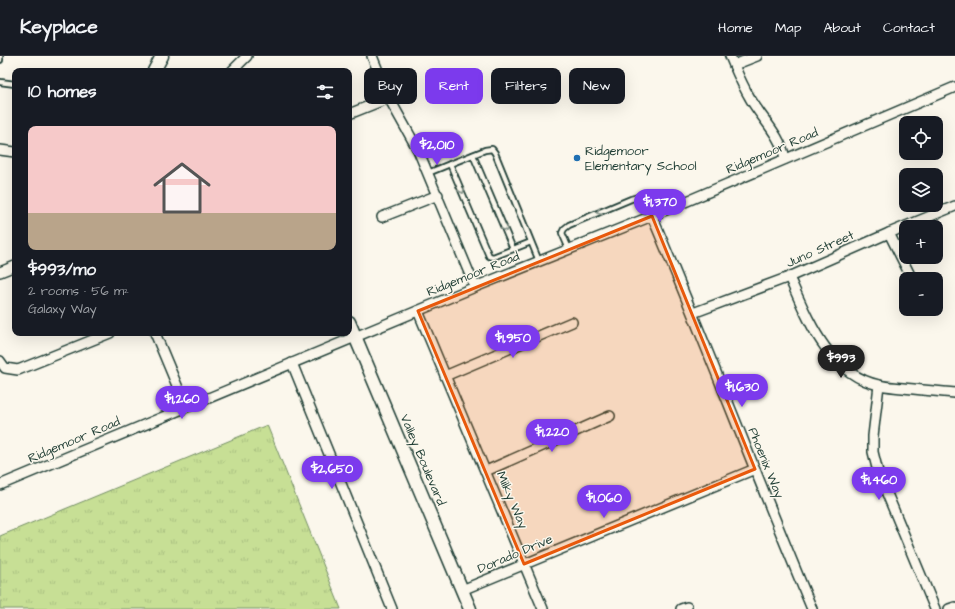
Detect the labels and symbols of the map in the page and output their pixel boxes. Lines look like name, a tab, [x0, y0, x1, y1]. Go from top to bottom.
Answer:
street label: Ridgemoor Road	[723, 123, 822, 179]
pin: $2,010	[404, 132, 470, 166]
place label: Ridgemoor Elementary School	[585, 142, 697, 176]
marker: Ridgemoor Elementary School	[572, 153, 582, 163]
one-way arrow	[457, 188, 465, 195]
pin: $1,370	[627, 189, 693, 223]
one-way arrow	[595, 208, 602, 216]
one-way arrow	[500, 224, 508, 232]
street label: Juno Street	[783, 226, 858, 272]
street label: Ridgemoor Road	[424, 247, 523, 302]
pin: $1,950	[480, 325, 546, 359]
pin: $993	[817, 345, 865, 379]
pin: $1,630	[709, 374, 775, 408]
pin: $1,260	[149, 386, 215, 420]
street label: Ridgemoor Road	[25, 412, 124, 468]
street label: Valley Boulevard	[395, 412, 450, 509]
pin: $1,220	[519, 419, 585, 453]
street label: Phoenix Way	[743, 425, 788, 501]
pin: $2,650	[299, 456, 365, 490]
pin: $1,460	[846, 467, 912, 501]
street label: Milky Way	[491, 468, 532, 532]
pin: $1,060	[571, 485, 637, 519]
street label: Dorado Drive	[475, 530, 555, 578]

